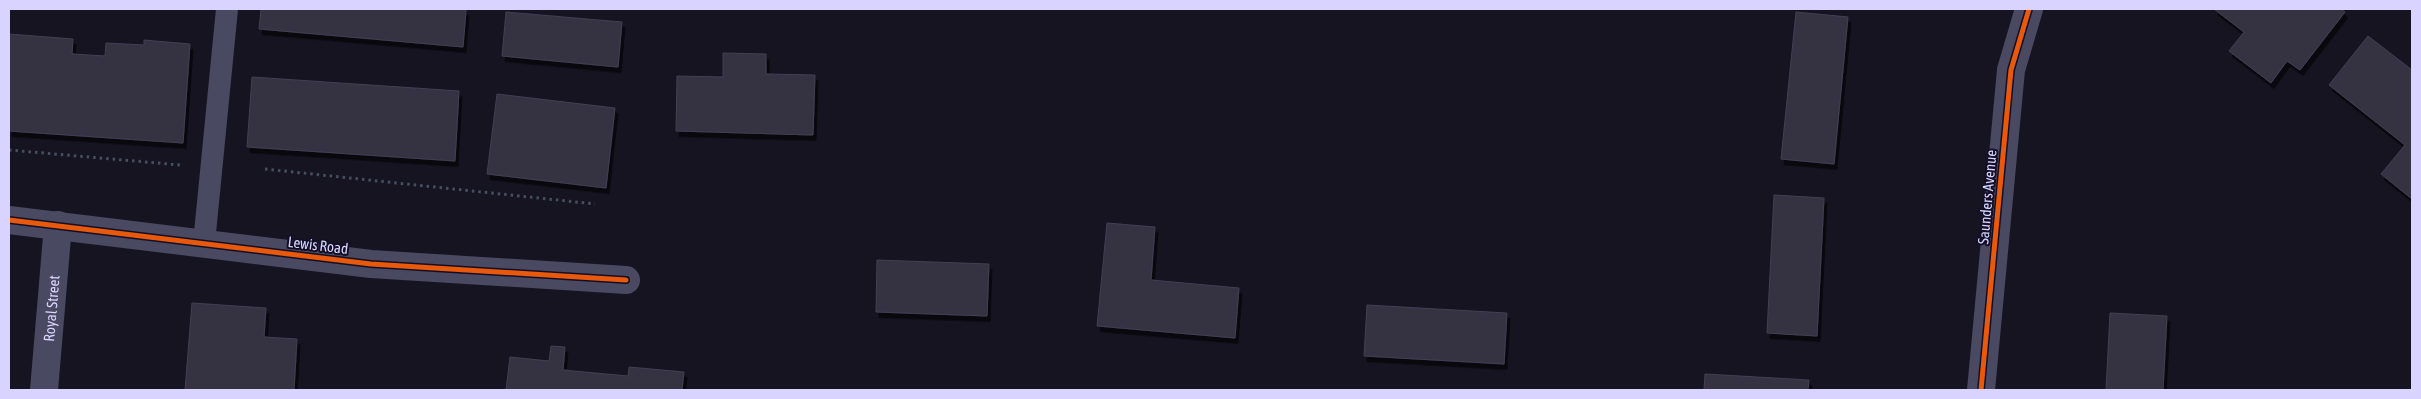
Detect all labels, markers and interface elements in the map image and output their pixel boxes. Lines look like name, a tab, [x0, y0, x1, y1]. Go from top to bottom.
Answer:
street label: Saunders Avenue	[1974, 149, 2000, 245]
street label: Lewis Road	[287, 233, 349, 257]
street label: Royal Street	[40, 274, 62, 342]

